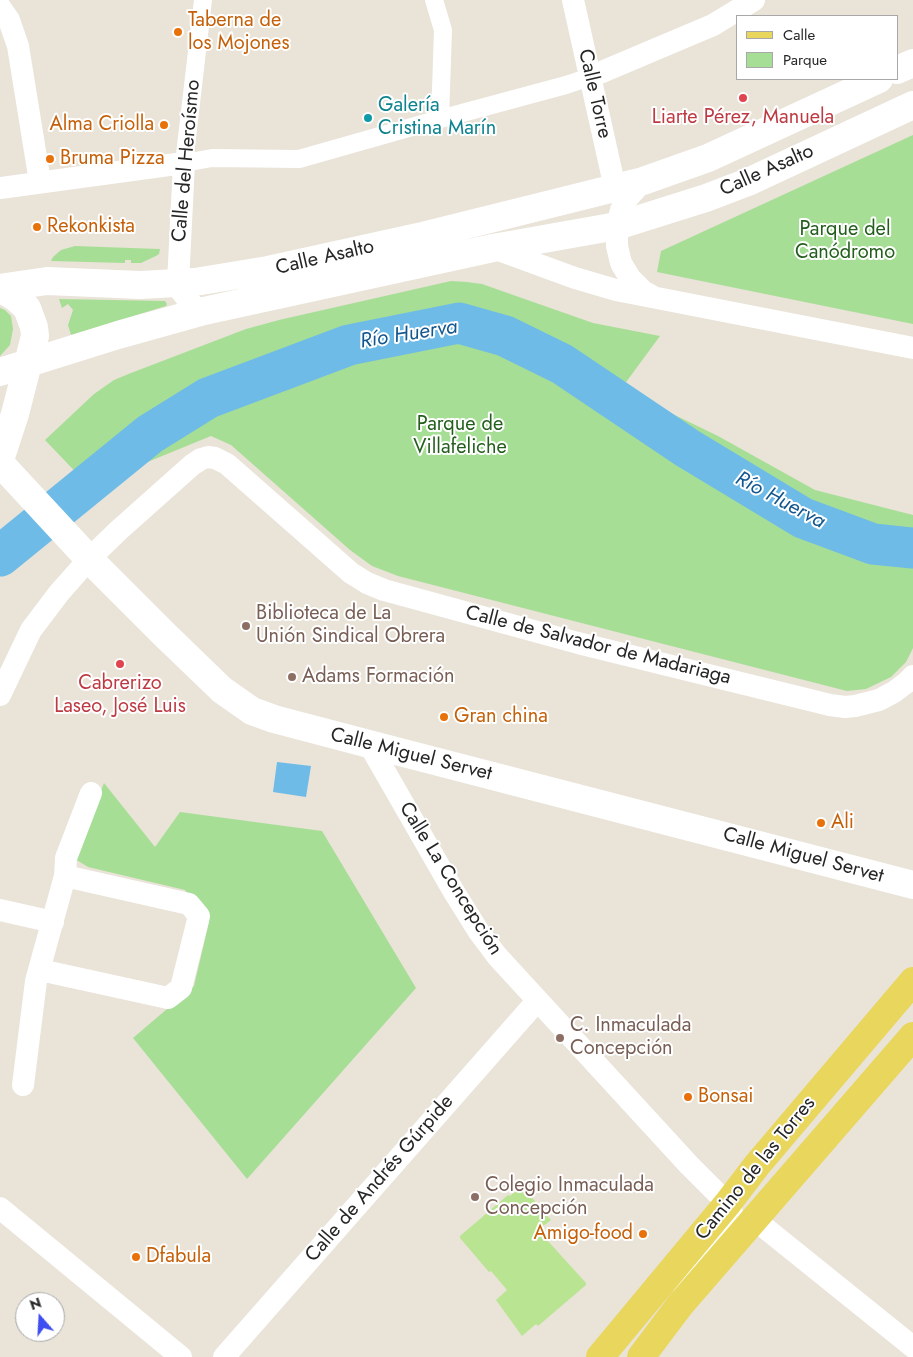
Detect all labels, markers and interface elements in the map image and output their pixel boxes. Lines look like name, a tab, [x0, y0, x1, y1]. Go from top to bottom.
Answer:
place label: Taberna de los Mojones	[188, 9, 289, 56]
legend	[736, 15, 898, 80]
text: Calle	[783, 24, 815, 46]
marker: Taberna de los Mojones	[172, 26, 184, 38]
street label: Calle Torre	[572, 47, 616, 141]
text: Parque	[783, 49, 827, 71]
street label: Calle del Heroísmo	[168, 79, 206, 243]
marker: Liarte Pérez, Manuela	[737, 92, 749, 104]
place label: Galería Cristina Marín	[378, 94, 496, 141]
place label: Liarte Pérez, Manuela	[652, 106, 834, 130]
marker: Galería Cristina Marín	[362, 112, 374, 124]
place label: Alma Criolla	[49, 113, 154, 137]
marker: Alma Criolla	[158, 119, 170, 131]
street label: Calle Asalto	[716, 140, 818, 202]
place label: Bruma Pizza	[60, 147, 165, 171]
marker: Bruma Pizza	[44, 153, 56, 165]
place label: Rekonkista	[47, 215, 135, 239]
park label: Parque del Canódromo	[795, 218, 895, 265]
marker: Rekonkista	[31, 221, 43, 233]
street label: Calle Asalto	[274, 235, 376, 281]
water label: Río Huerva	[359, 315, 459, 355]
park label: Parque de Villafeliche	[413, 413, 507, 460]
water label: Río Huerva	[731, 467, 829, 535]
street label: Calle de Salvador de Madariaga	[463, 601, 733, 691]
place label: Biblioteca de La Unión Sindical Obrera	[256, 602, 445, 649]
marker: Biblioteca de La Unión Sindical Obrera	[240, 620, 252, 632]
marker: Cabrerizo Laseo, José Luis	[114, 658, 126, 670]
place label: Adams Formación	[302, 665, 454, 689]
marker: Adams Formación	[286, 671, 298, 683]
place label: Cabrerizo Laseo, José Luis	[54, 672, 186, 719]
place label: Gran china	[454, 705, 548, 729]
marker: Gran china	[438, 711, 450, 723]
street label: Calle Miguel Servet	[328, 723, 494, 787]
street label: Calle La Concepción	[393, 798, 507, 960]
place label: Ali	[831, 811, 854, 835]
marker: Ali	[815, 817, 827, 829]
street label: Calle Miguel Servet	[720, 823, 886, 889]
place label: C. Inmaculada Concepción	[570, 1014, 691, 1061]
marker: C. Inmaculada Concepción	[554, 1032, 566, 1044]
place label: Bonsai	[698, 1085, 753, 1109]
street label: Calle de Andrés Gúrpide	[301, 1090, 459, 1268]
marker: Bonsai	[682, 1091, 694, 1103]
street label: Camino de las Torres	[691, 1092, 821, 1246]
place label: Colegio Inmaculada Concepción	[485, 1174, 654, 1221]
marker: Colegio Inmaculada Concepción	[469, 1191, 481, 1203]
place label: Amigo-food	[534, 1222, 633, 1246]
marker: Amigo-food	[637, 1228, 649, 1240]
place label: Dfabula	[146, 1245, 211, 1269]
marker: Dfabula	[130, 1251, 142, 1263]
north arrow	[15, 1292, 65, 1342]
text: N	[27, 1292, 44, 1315]

